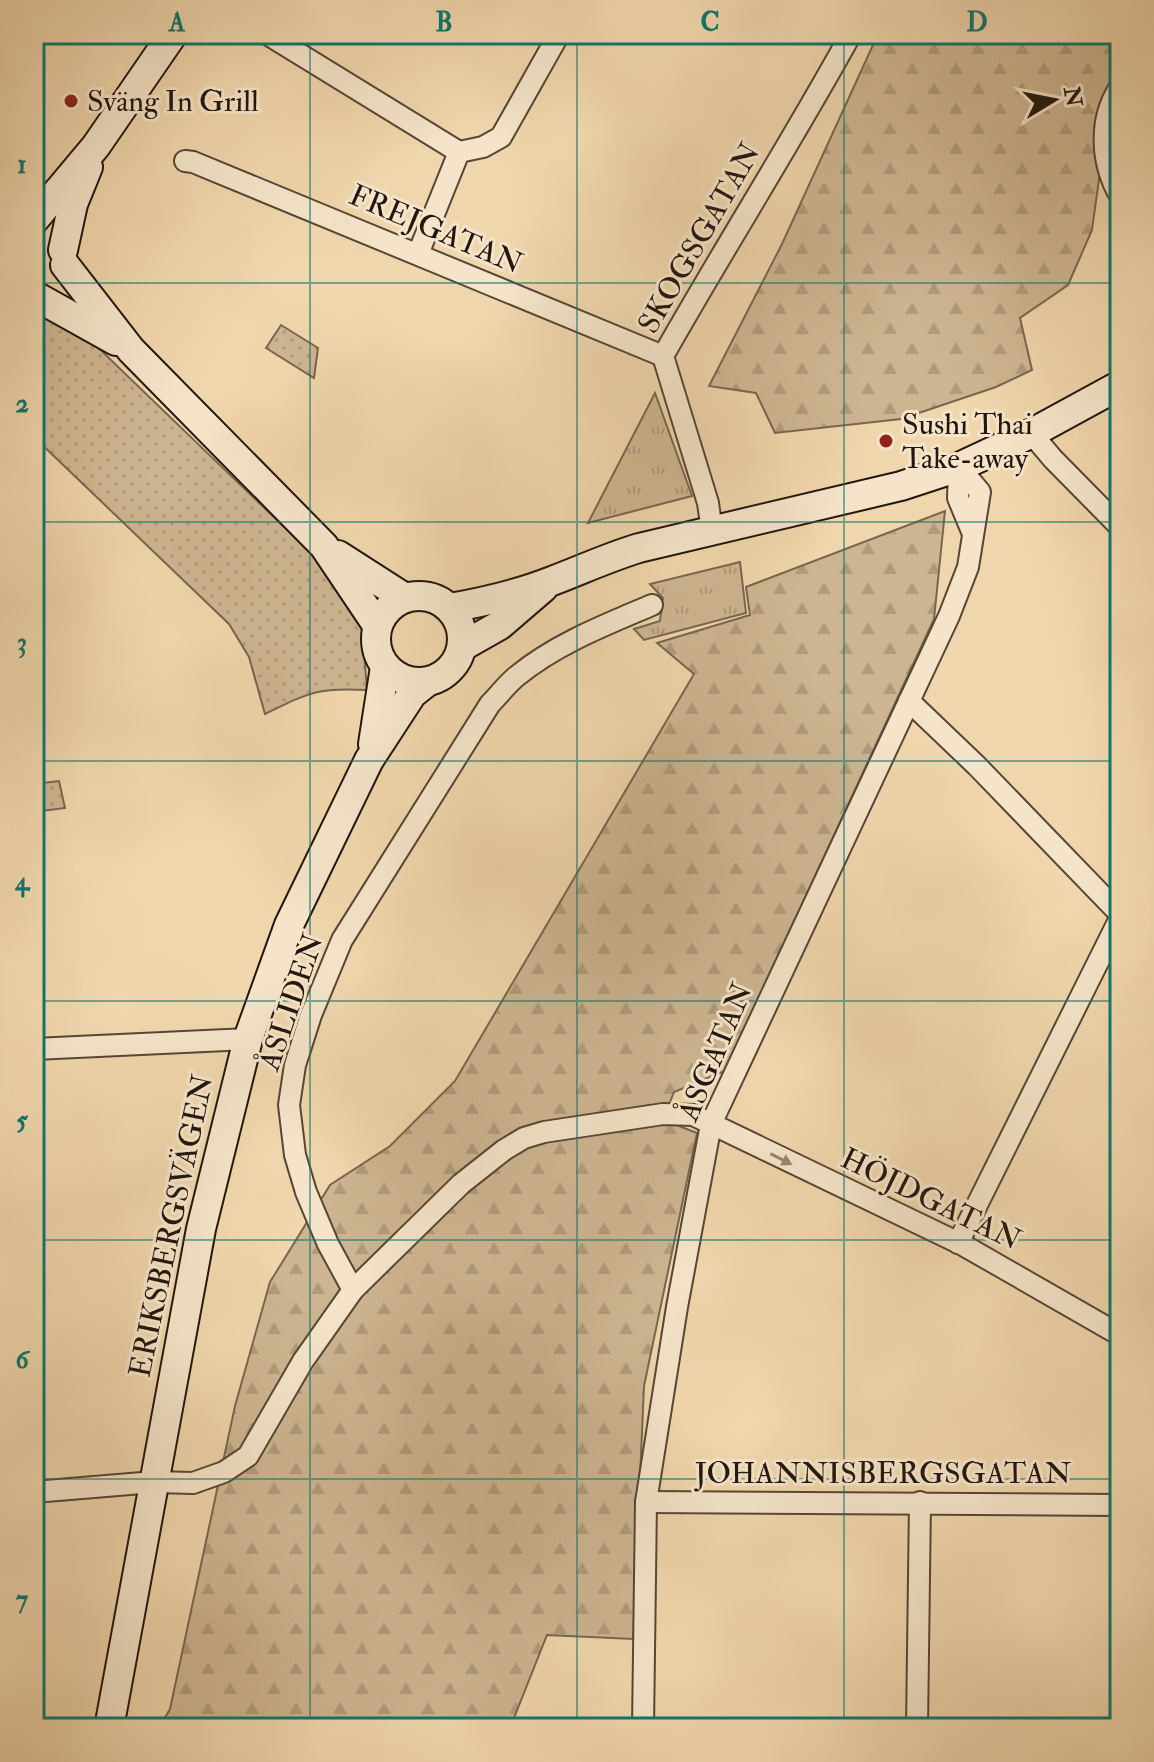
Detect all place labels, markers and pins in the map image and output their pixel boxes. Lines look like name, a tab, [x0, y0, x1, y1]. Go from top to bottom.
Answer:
place label: Sväng In Grill	[87, 83, 259, 120]
marker: Sväng In Grill	[62, 92, 80, 110]
place label: Sushi Thai Take-away	[902, 406, 1033, 477]
marker: Sushi Thai Take-away	[877, 432, 895, 450]

